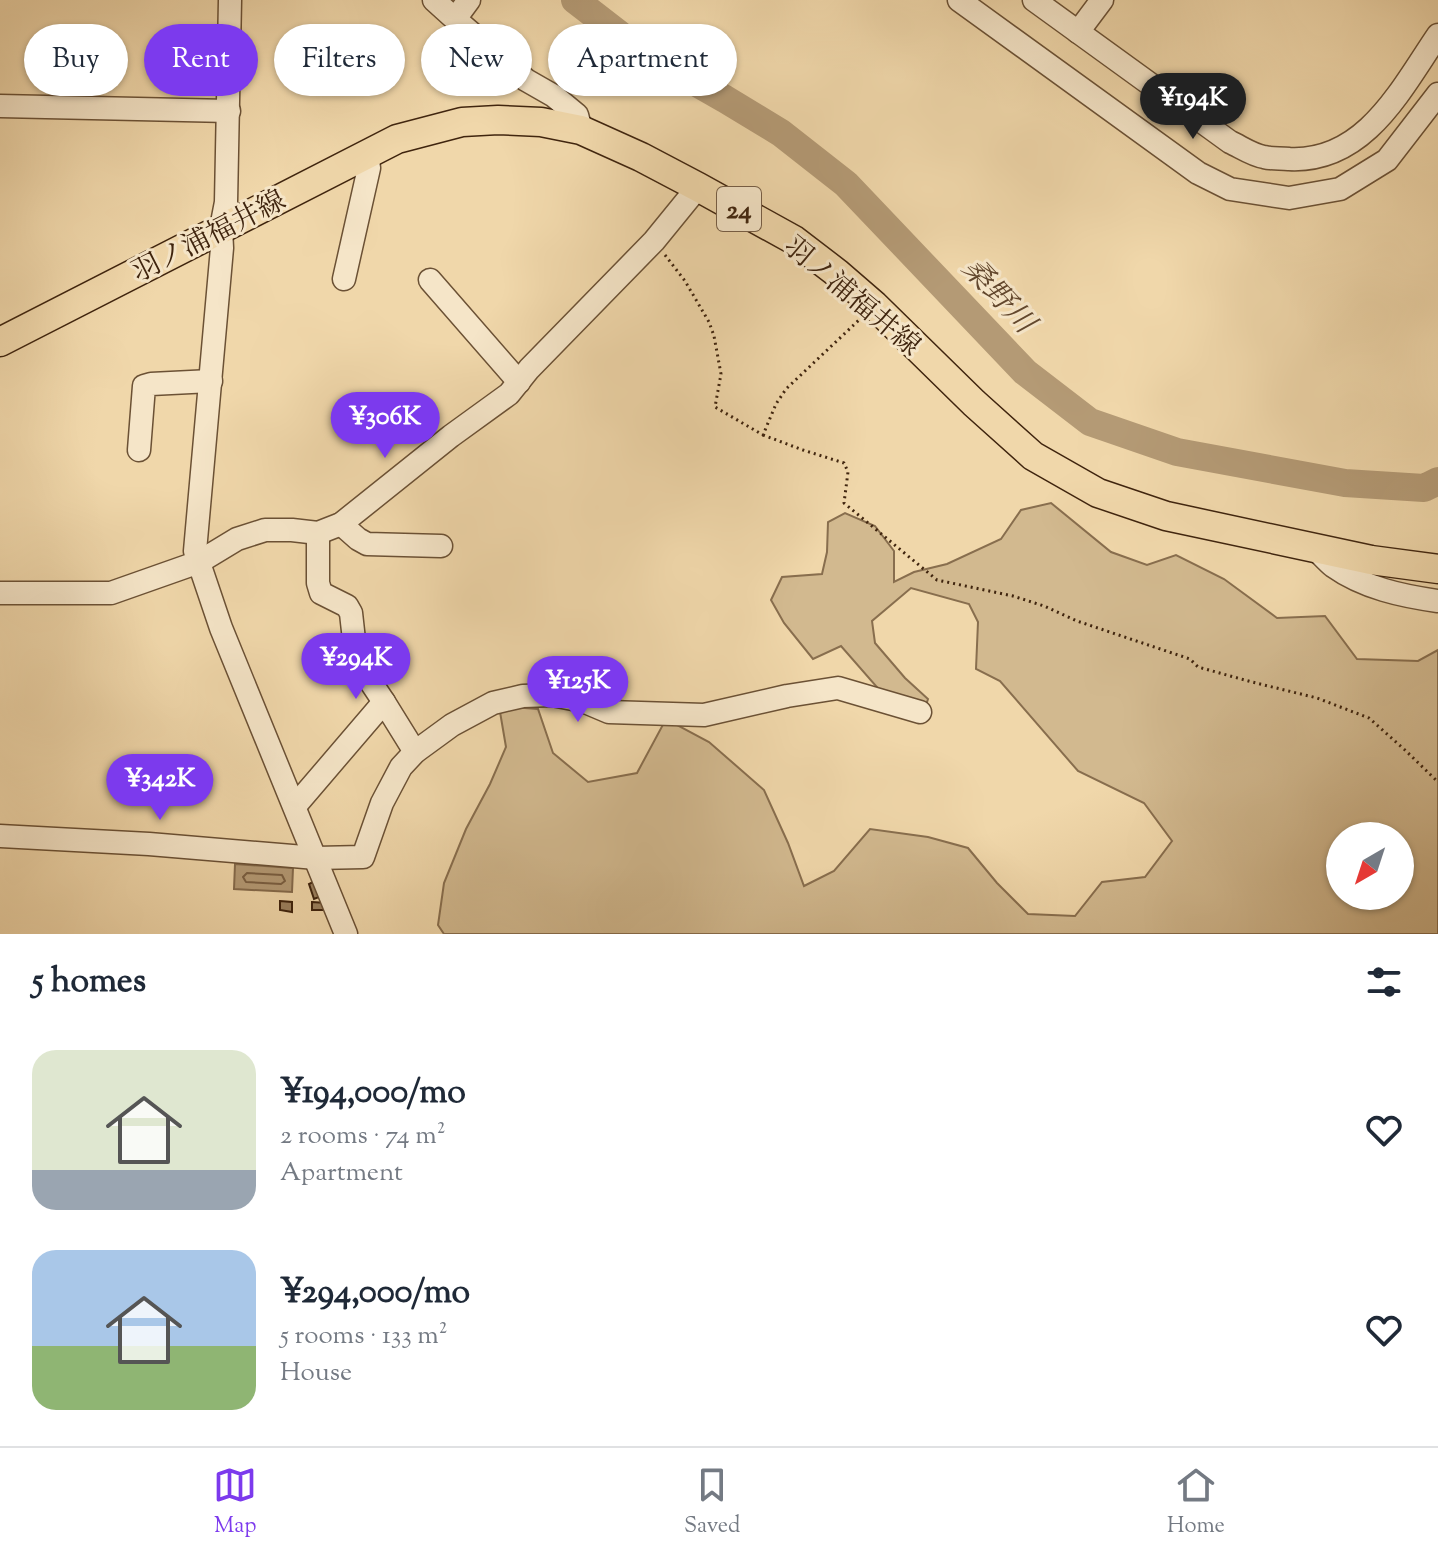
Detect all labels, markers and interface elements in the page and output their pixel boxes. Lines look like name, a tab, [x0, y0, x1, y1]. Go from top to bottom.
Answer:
chip: Buy	[24, 24, 128, 96]
chip: Rent	[144, 24, 258, 96]
chip: Filters	[274, 24, 405, 96]
chip: New	[421, 24, 532, 96]
chip: Apartment	[548, 24, 737, 96]
pin: ¥194K	[1137, 73, 1249, 141]
text: ¥194K	[1158, 80, 1228, 117]
street label: 羽ノ浦福井線	[125, 182, 293, 294]
road number: 24	[717, 187, 761, 231]
street label: 羽ノ浦福井線	[774, 228, 928, 367]
water label: 桑野川	[951, 249, 1046, 346]
pin: ¥306K	[329, 392, 441, 460]
text: ¥306K	[349, 399, 421, 436]
pin: ¥294K	[300, 633, 412, 701]
text: ¥294K	[319, 640, 393, 677]
pin: ¥125K	[522, 656, 634, 724]
text: ¥125K	[545, 663, 611, 700]
pin: ¥342K	[104, 754, 216, 822]
text: ¥342K	[124, 761, 196, 798]
north arrow	[1326, 822, 1414, 910]
map controls	[1326, 822, 1414, 910]
text: 5 homes	[32, 958, 146, 1007]
icon: filters	[1362, 960, 1406, 1004]
text: ¥194,000/mo	[280, 1069, 466, 1118]
icon: home	[96, 1082, 192, 1178]
icon: heart	[1362, 1108, 1406, 1152]
text: 2 rooms · 74 m²	[280, 1118, 445, 1155]
text: Apartment	[280, 1155, 403, 1192]
text: ¥294,000/mo	[280, 1269, 470, 1318]
icon: home	[96, 1282, 192, 1378]
icon: heart	[1362, 1308, 1406, 1352]
text: 5 rooms · 133 m²	[280, 1318, 448, 1355]
text: House	[280, 1355, 352, 1392]
tab: Map	[213, 1463, 257, 1543]
tab: Saved	[684, 1463, 740, 1543]
tab: Home	[1167, 1463, 1225, 1543]

